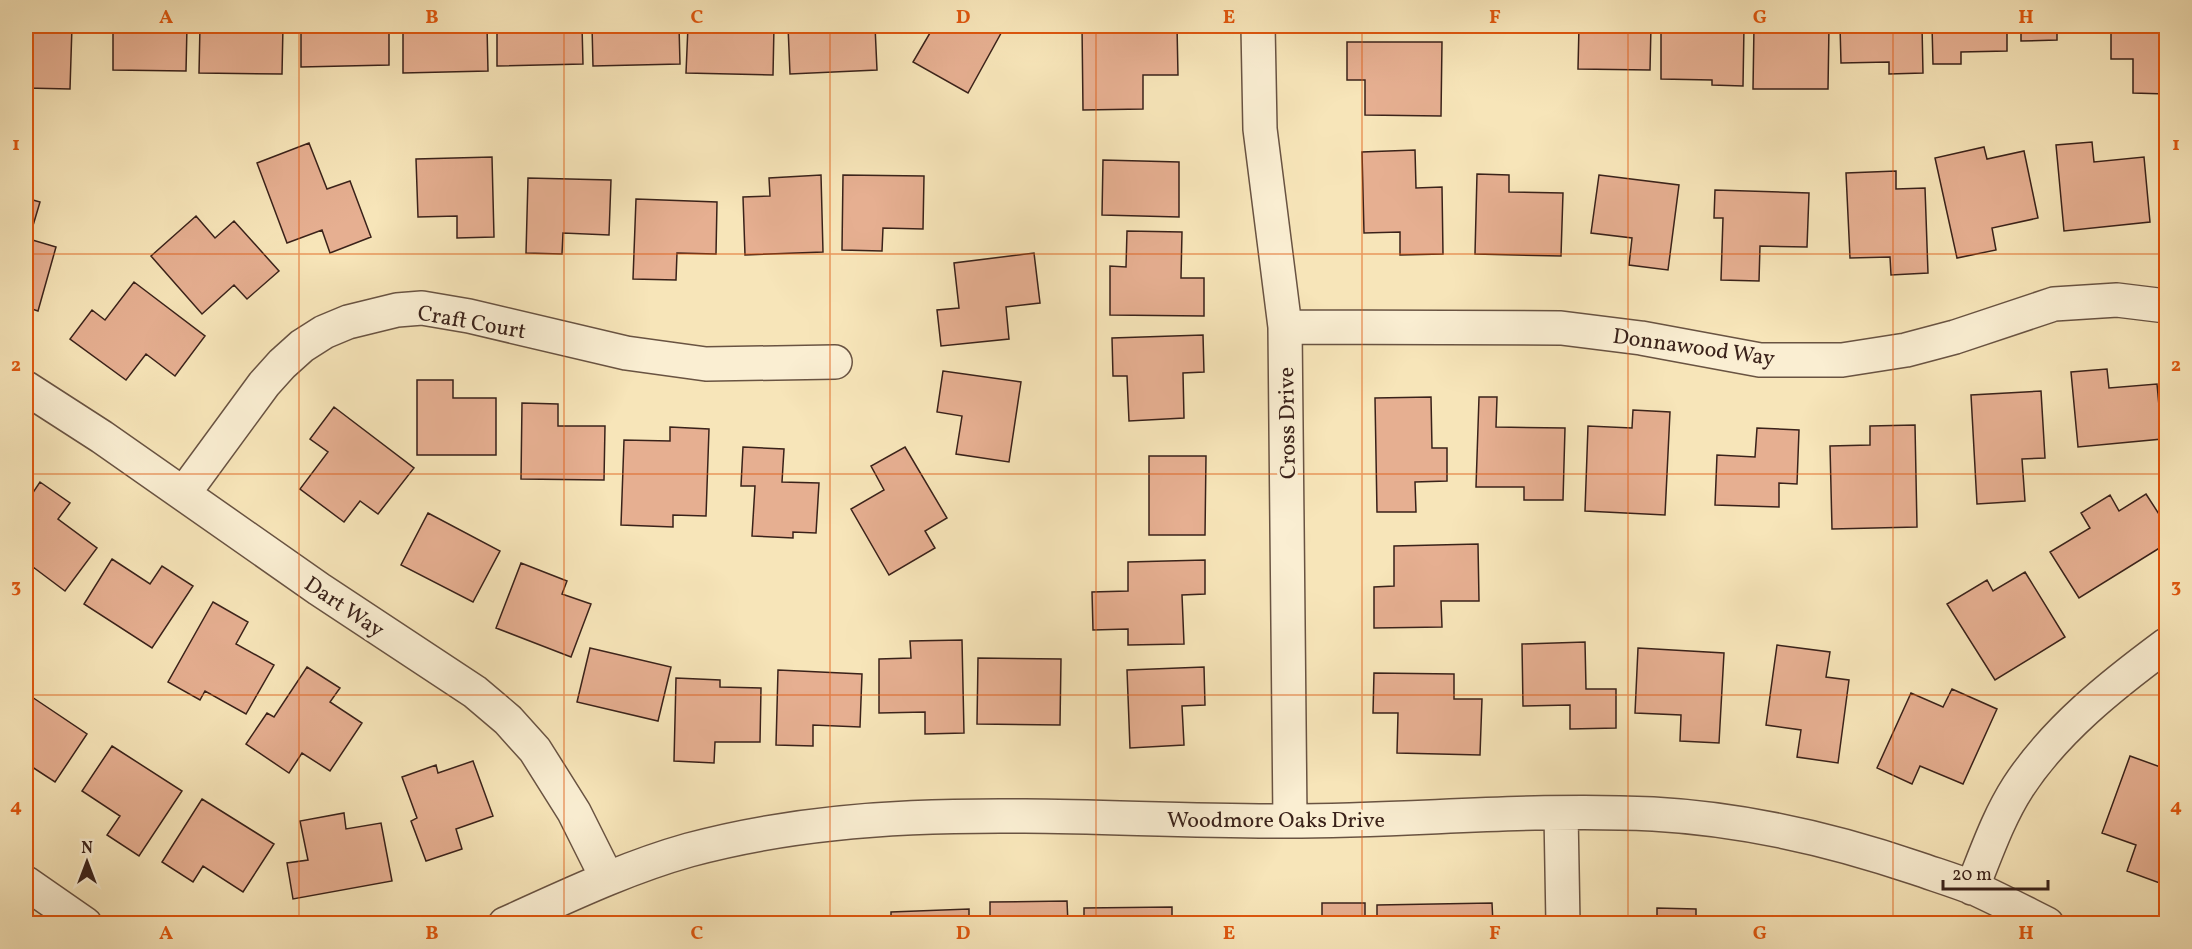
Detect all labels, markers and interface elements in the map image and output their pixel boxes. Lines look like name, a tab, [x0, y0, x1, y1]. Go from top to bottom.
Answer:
text: A	[159, 4, 173, 32]
text: B	[425, 4, 439, 32]
text: C	[691, 4, 704, 32]
text: D	[956, 4, 970, 32]
text: E	[1223, 4, 1235, 32]
text: F	[1489, 4, 1501, 32]
text: G	[1753, 4, 1767, 32]
text: H	[2018, 4, 2034, 32]
text: 1	[12, 131, 20, 159]
text: 1	[2172, 131, 2180, 159]
street label: Craft Court	[415, 299, 528, 348]
street label: Donnawood Way	[1611, 322, 1777, 375]
text: 2	[11, 352, 21, 380]
text: 2	[2171, 352, 2181, 380]
street label: Cross Drive	[1272, 367, 1305, 479]
street label: Dart Way	[297, 570, 390, 646]
text: 3	[11, 573, 21, 601]
text: 3	[2171, 573, 2181, 601]
text: 4	[10, 793, 22, 821]
text: 4	[2170, 793, 2182, 821]
street label: Woodmore Oaks Drive	[1167, 806, 1385, 837]
north arrow	[57, 832, 117, 892]
text: N	[81, 838, 93, 860]
scale bar	[1943, 853, 2048, 891]
text: 20 m	[1952, 863, 1992, 888]
text: A	[159, 920, 173, 948]
text: B	[425, 920, 439, 948]
text: C	[691, 920, 704, 948]
text: D	[956, 920, 970, 948]
text: E	[1223, 920, 1235, 948]
text: F	[1489, 920, 1501, 948]
text: G	[1753, 920, 1767, 948]
text: H	[2018, 920, 2034, 948]

